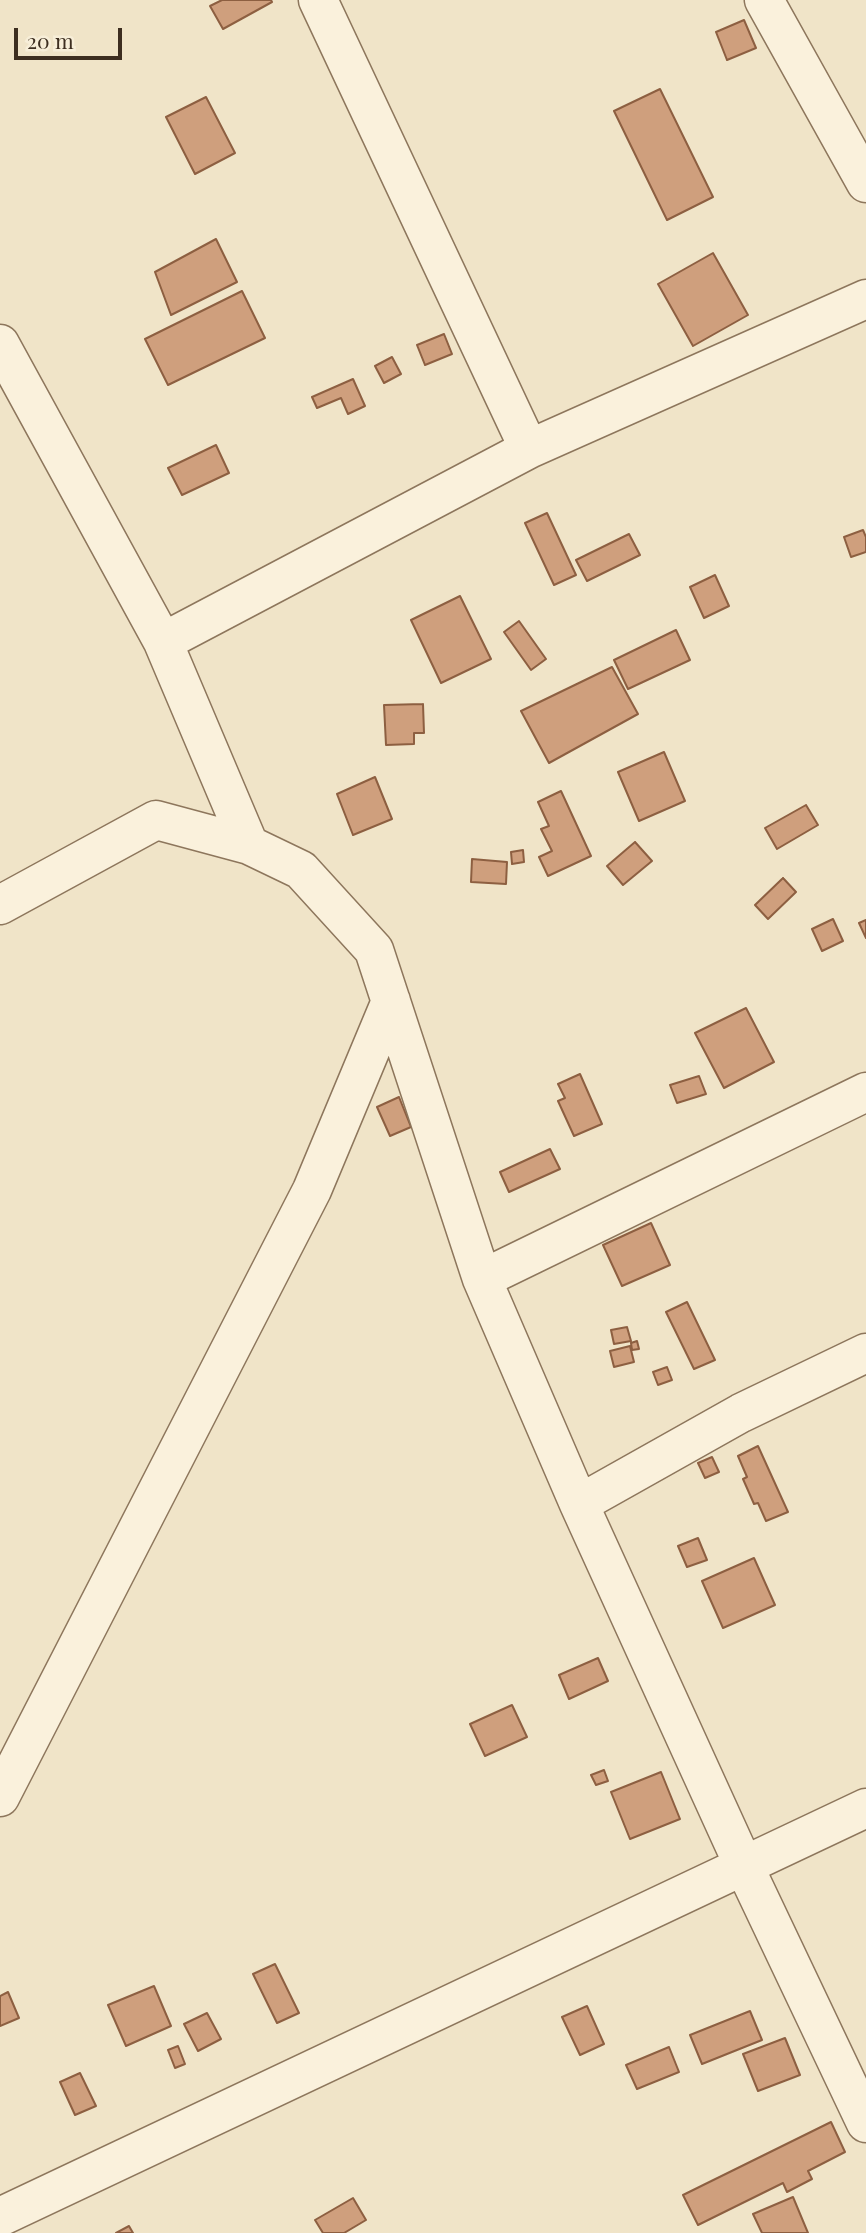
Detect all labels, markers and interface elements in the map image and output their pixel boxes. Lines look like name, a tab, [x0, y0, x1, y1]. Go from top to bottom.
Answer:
scale bar	[18, 14, 126, 58]
text: 20 m	[27, 26, 74, 54]

